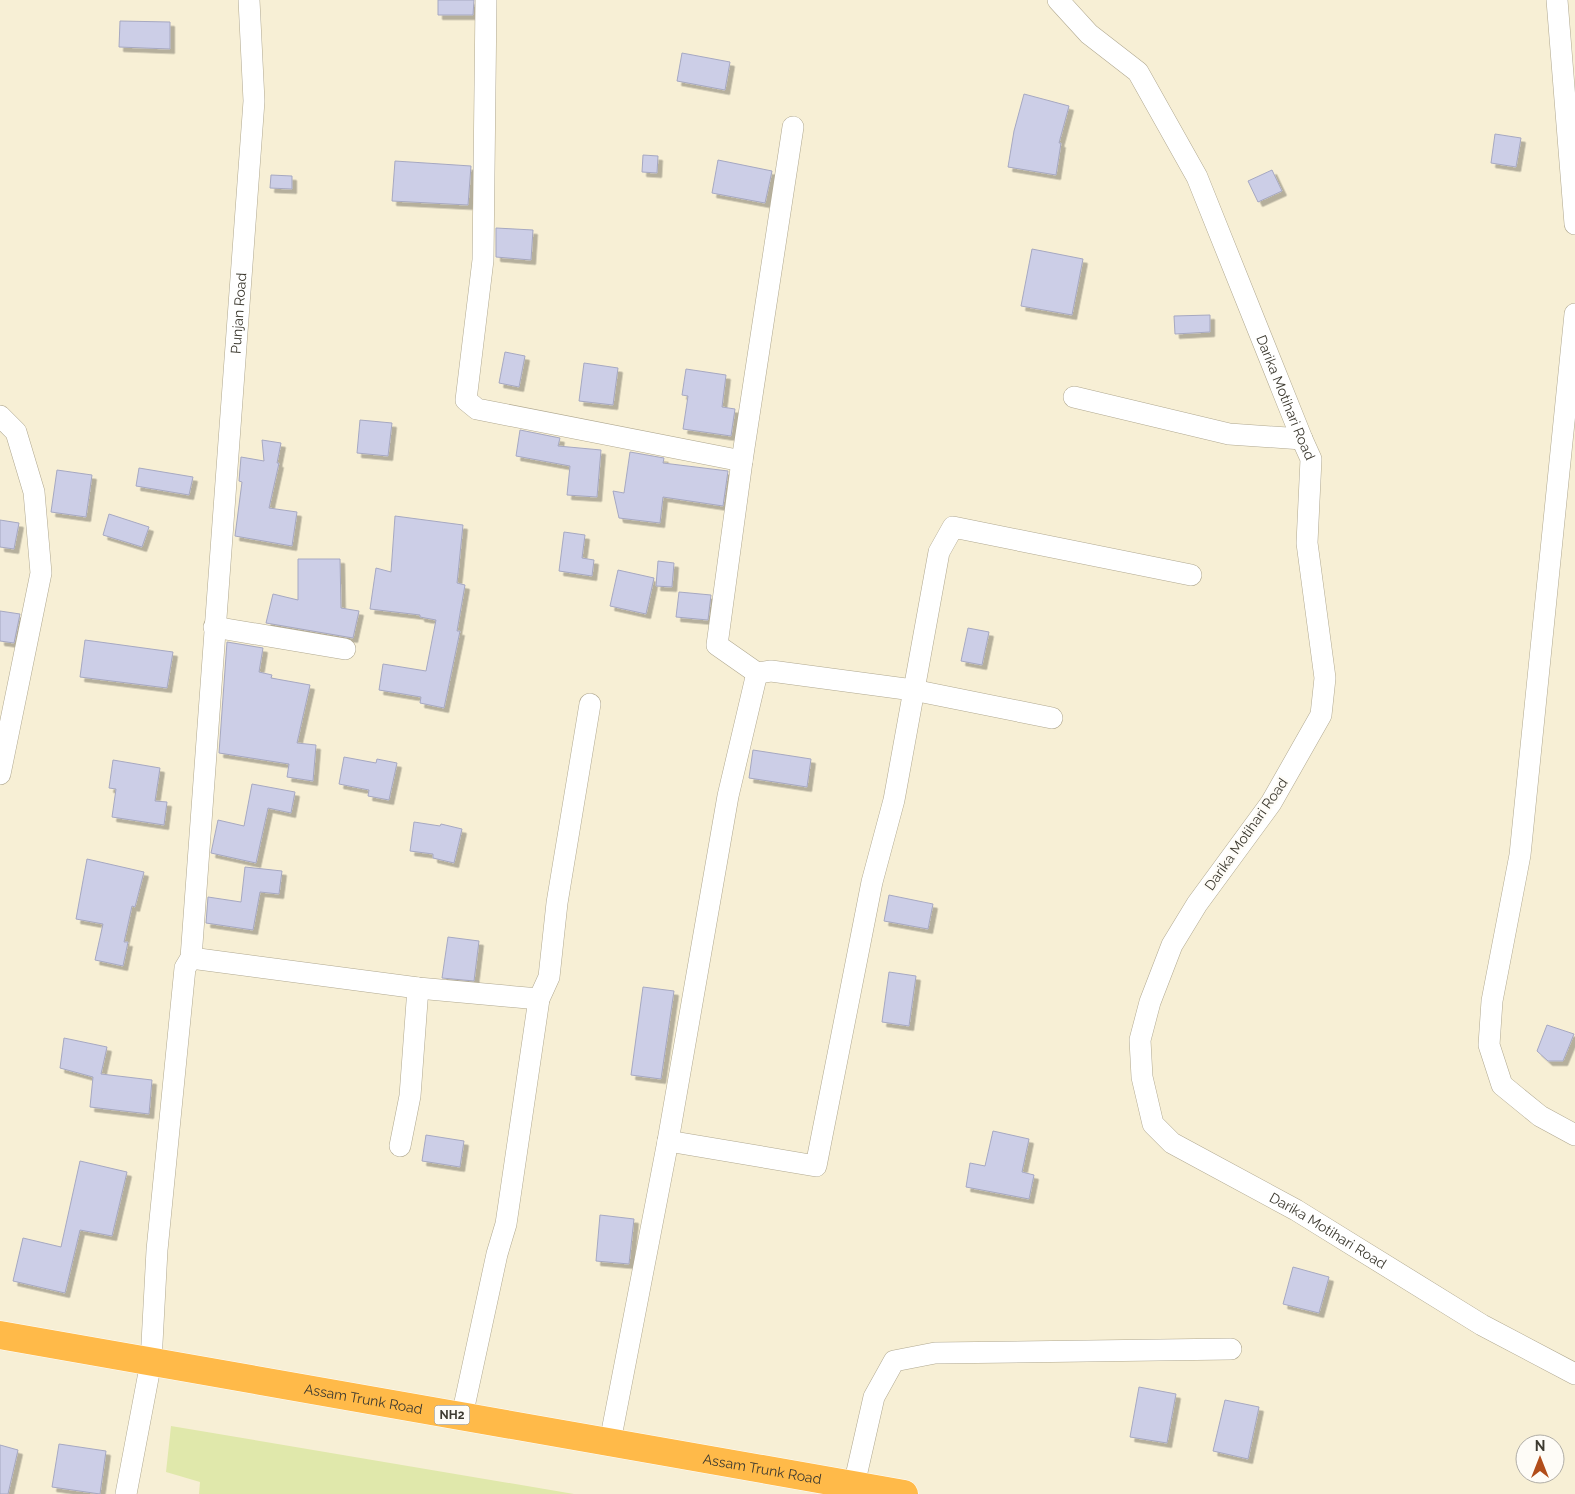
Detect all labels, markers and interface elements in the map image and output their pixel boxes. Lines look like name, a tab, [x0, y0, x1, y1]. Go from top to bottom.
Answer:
street label: Punjan Road	[227, 272, 249, 354]
street label: Darika Motihari Road	[1253, 333, 1318, 462]
street label: Darika Motihari Road	[1201, 775, 1291, 893]
street label: Darika Motihari Road	[1267, 1189, 1389, 1272]
street label: Assam Trunk Road	[303, 1381, 424, 1417]
road number: NH2	[434, 1406, 470, 1424]
north arrow	[1515, 1434, 1565, 1484]
text: N	[1535, 1438, 1545, 1454]
street label: Assam Trunk Road	[702, 1451, 823, 1487]

